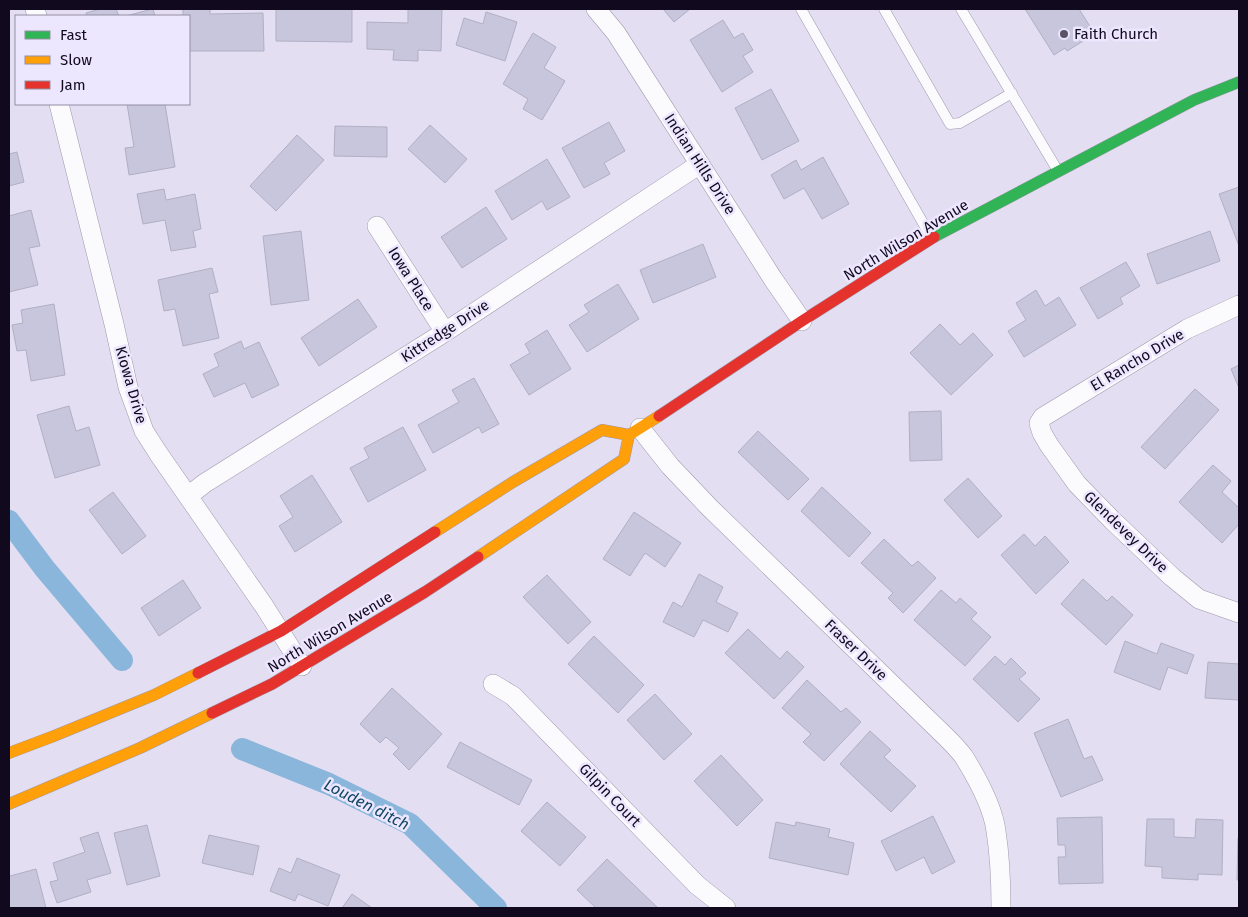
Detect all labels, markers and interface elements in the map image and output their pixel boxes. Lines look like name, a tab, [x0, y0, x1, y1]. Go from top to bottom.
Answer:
legend	[15, 15, 190, 105]
place label: Faith Church	[1074, 25, 1158, 43]
text: Fast	[60, 26, 87, 44]
marker: Faith Church	[1058, 28, 1070, 40]
text: Slow	[60, 51, 92, 69]
text: Jam	[60, 76, 86, 94]
street label: Indian Hills Drive	[661, 110, 739, 218]
street label: North Wilson Avenue	[840, 196, 972, 284]
street label: Iowa Place	[384, 244, 438, 314]
street label: Kittredge Drive	[398, 296, 492, 366]
street label: El Rancho Drive	[1087, 325, 1187, 395]
street label: Kiowa Drive	[111, 344, 151, 426]
street label: Glendevey Drive	[1080, 487, 1172, 577]
street label: North Wilson Avenue	[264, 588, 396, 676]
street label: Fraser Drive	[821, 616, 891, 684]
street label: Gilpin Court	[575, 760, 645, 831]
water label: Louden ditch	[321, 775, 413, 834]

